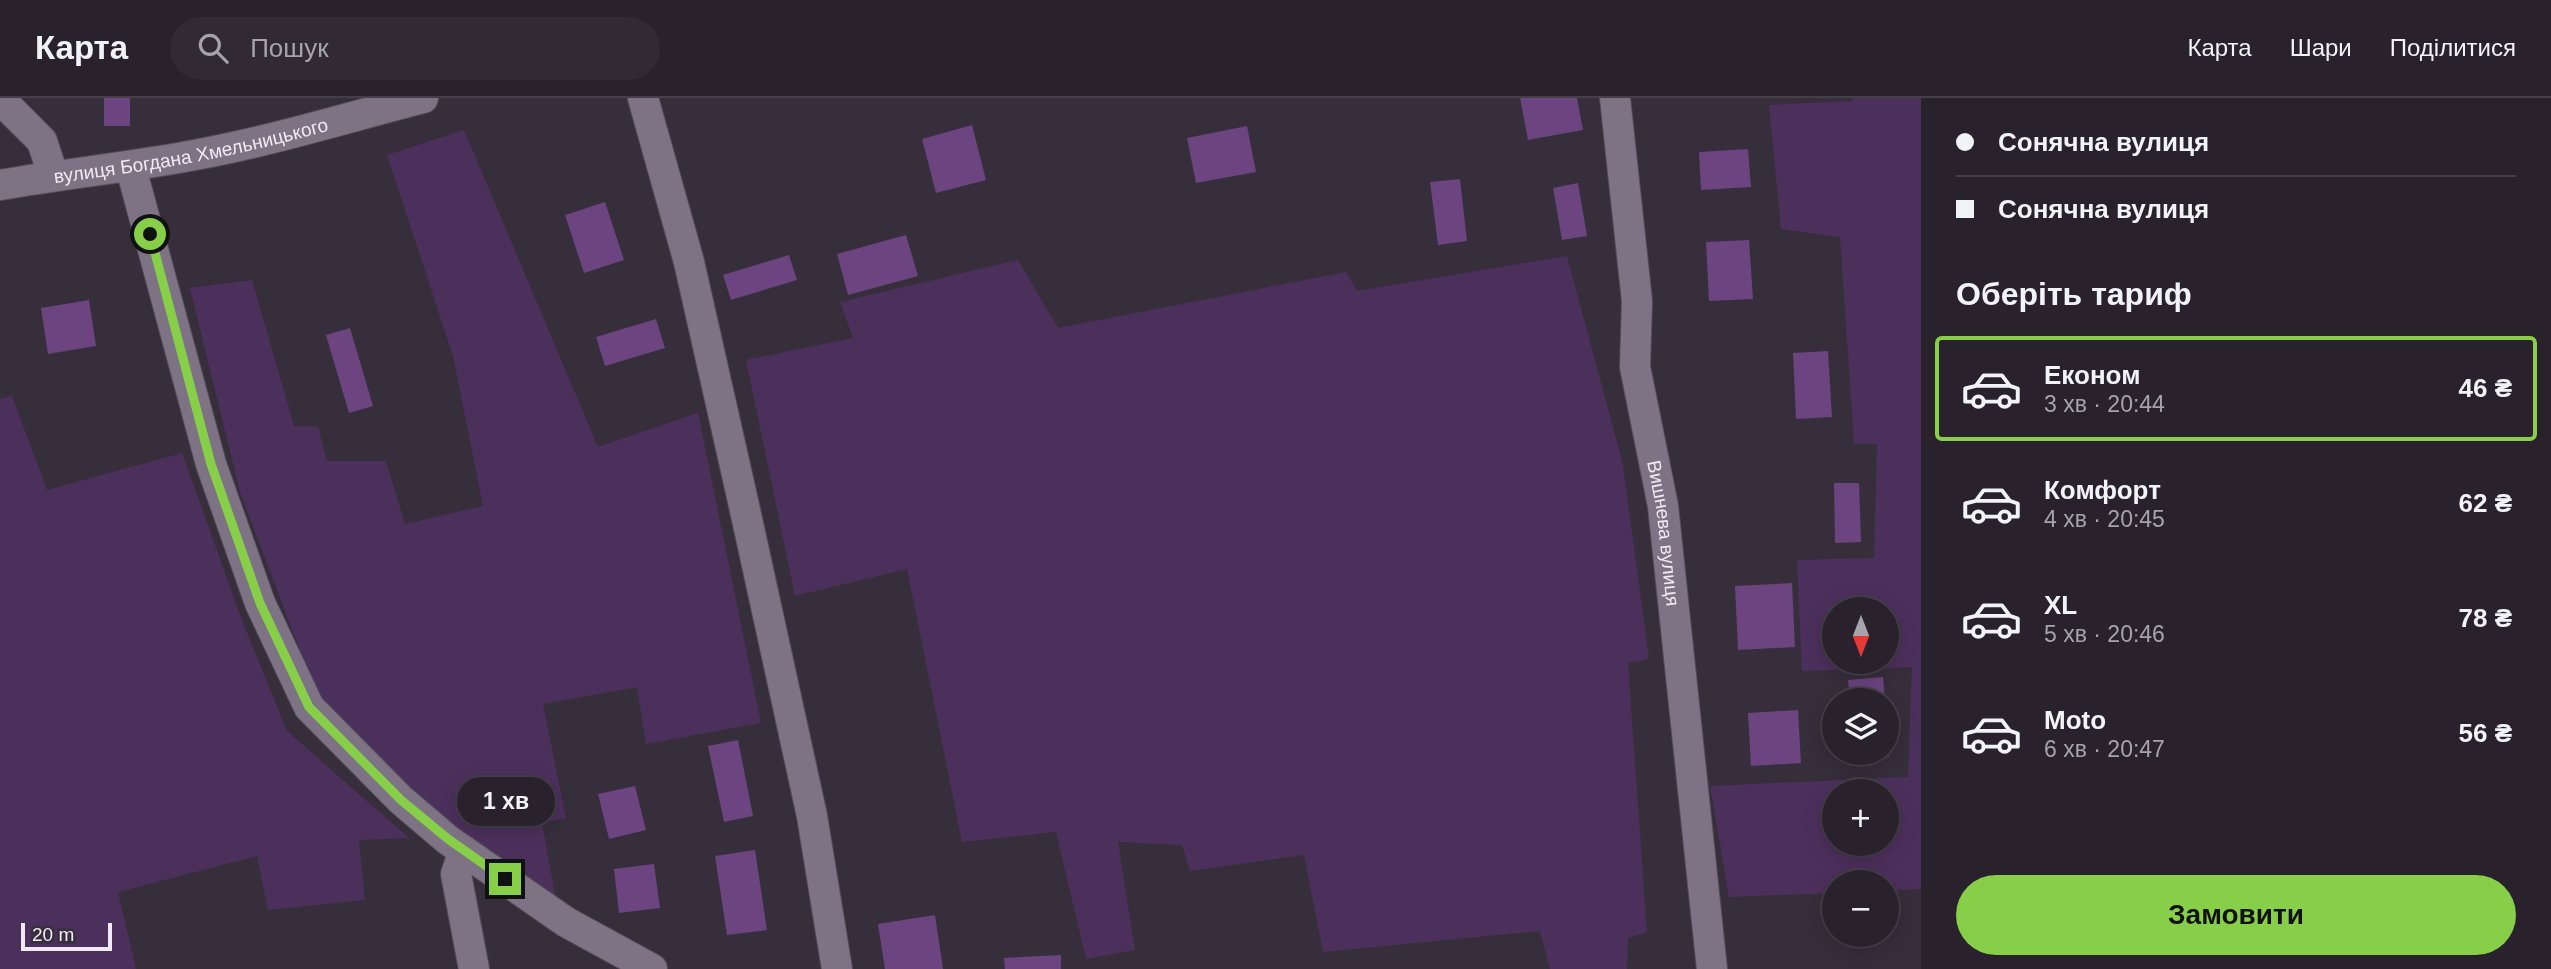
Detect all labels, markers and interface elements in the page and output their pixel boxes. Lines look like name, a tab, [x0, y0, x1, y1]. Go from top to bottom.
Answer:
search box	[170, 17, 660, 80]
text: Карта	[35, 29, 128, 66]
icon: search	[194, 29, 232, 67]
text: Пошук	[250, 33, 329, 63]
text: Карта	[2187, 34, 2252, 61]
text: Шари	[2290, 34, 2352, 61]
text: Поділитися	[2390, 34, 2516, 61]
street label: вулиця Богдана Хмельницького	[52, 114, 330, 187]
text: Сонячна вулиця	[1998, 127, 2209, 157]
text: Сонячна вулиця	[1998, 194, 2209, 224]
route start	[134, 218, 166, 250]
text: Оберіть тариф	[1956, 276, 2192, 312]
icon: car	[1960, 357, 2023, 420]
text: Економ	[2044, 360, 2140, 390]
text: 46 ₴	[2459, 373, 2512, 403]
text: 3 хв · 20:44	[2044, 391, 2165, 417]
street label: Вишнева вулиця	[1644, 458, 1684, 607]
icon: car	[1960, 472, 2023, 535]
text: Комфорт	[2044, 475, 2161, 505]
text: 62 ₴	[2459, 488, 2512, 518]
text: 4 хв · 20:45	[2044, 506, 2165, 532]
icon: car	[1960, 587, 2023, 650]
text: XL	[2044, 590, 2077, 620]
north arrow	[1822, 597, 1899, 674]
map controls	[1822, 597, 1899, 947]
text: 78 ₴	[2459, 603, 2512, 633]
text: 5 хв · 20:46	[2044, 621, 2165, 647]
button: layers	[1822, 688, 1899, 765]
icon: car	[1960, 702, 2023, 765]
text: Moto	[2044, 705, 2106, 735]
text: 56 ₴	[2459, 718, 2512, 748]
text: 6 хв · 20:47	[2044, 736, 2165, 762]
callout: 1 хв	[456, 778, 554, 826]
button: +	[1822, 779, 1899, 856]
text: 1 хв	[483, 788, 529, 814]
route end	[489, 863, 521, 895]
button: −	[1822, 870, 1899, 947]
button: Замовити	[1956, 875, 2516, 955]
scale bar	[21, 920, 112, 952]
text: 20 m	[32, 924, 74, 945]

